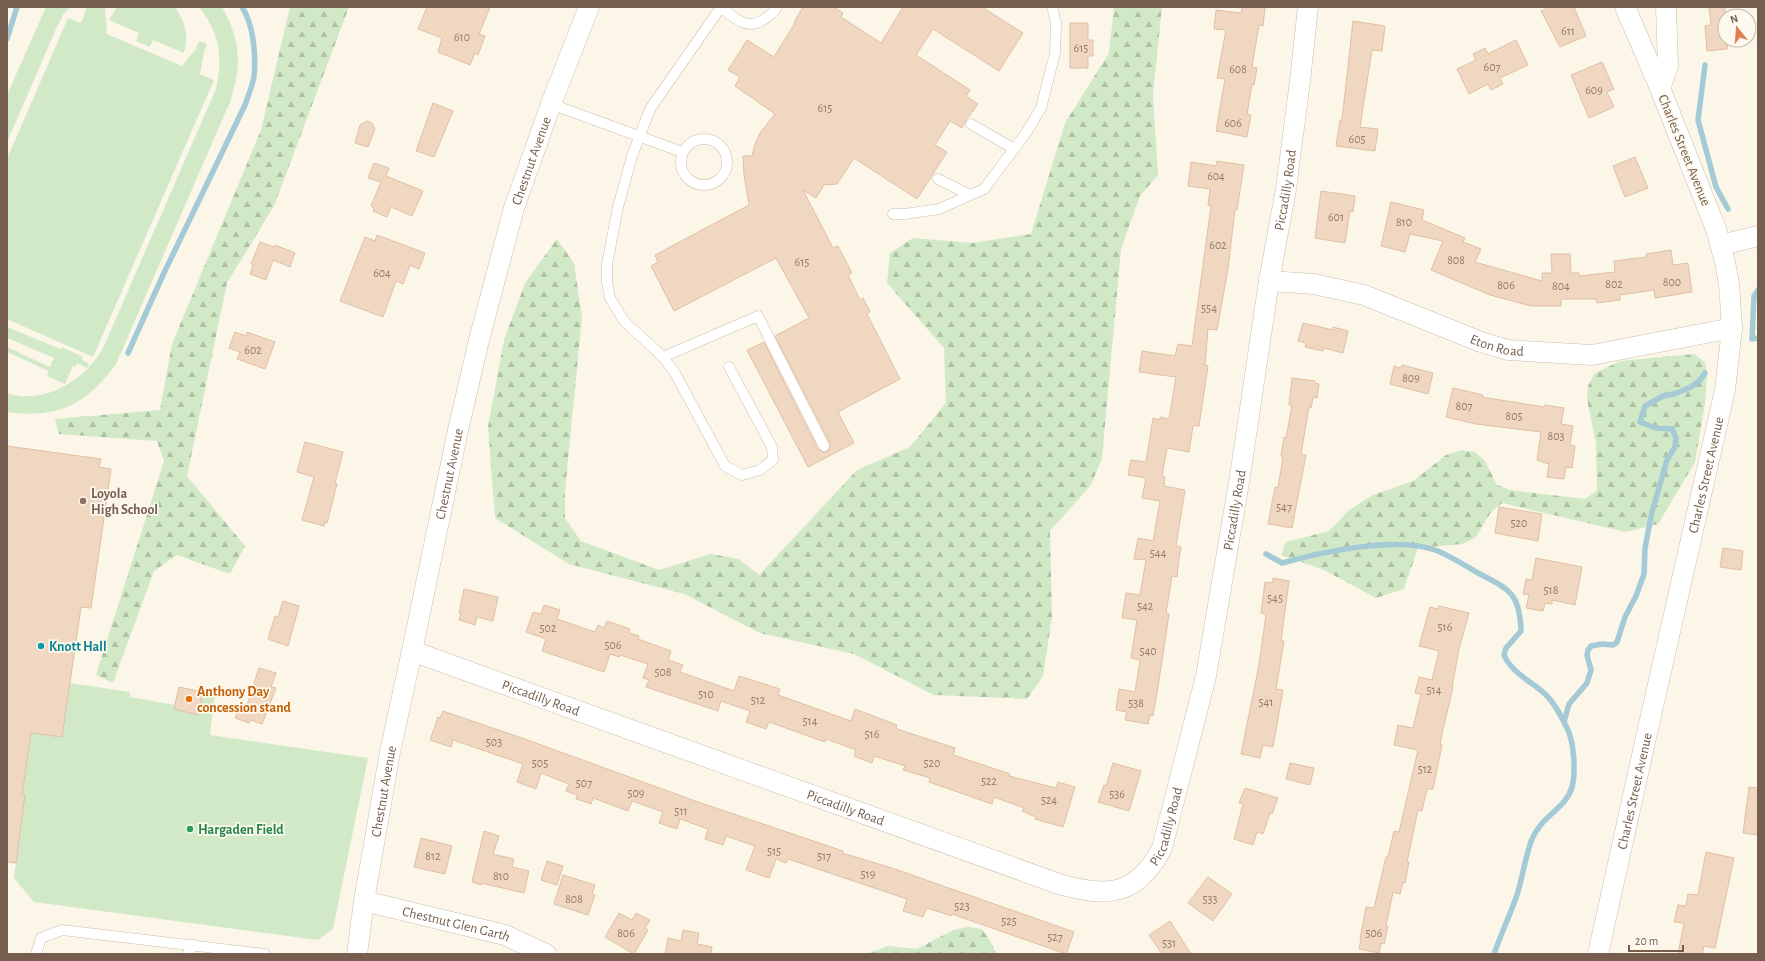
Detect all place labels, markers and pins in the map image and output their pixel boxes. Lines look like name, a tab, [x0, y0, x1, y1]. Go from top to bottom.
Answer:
place label: Loyola High School	[91, 487, 158, 517]
marker: Loyola High School	[78, 496, 88, 506]
place label: Knott Hall	[49, 640, 107, 654]
marker: Knott Hall	[36, 641, 46, 651]
place label: Anthony Day concession stand	[197, 685, 292, 715]
marker: Anthony Day concession stand	[184, 694, 194, 704]
place label: Hargaden Field	[198, 823, 284, 837]
marker: Hargaden Field	[185, 824, 195, 834]

